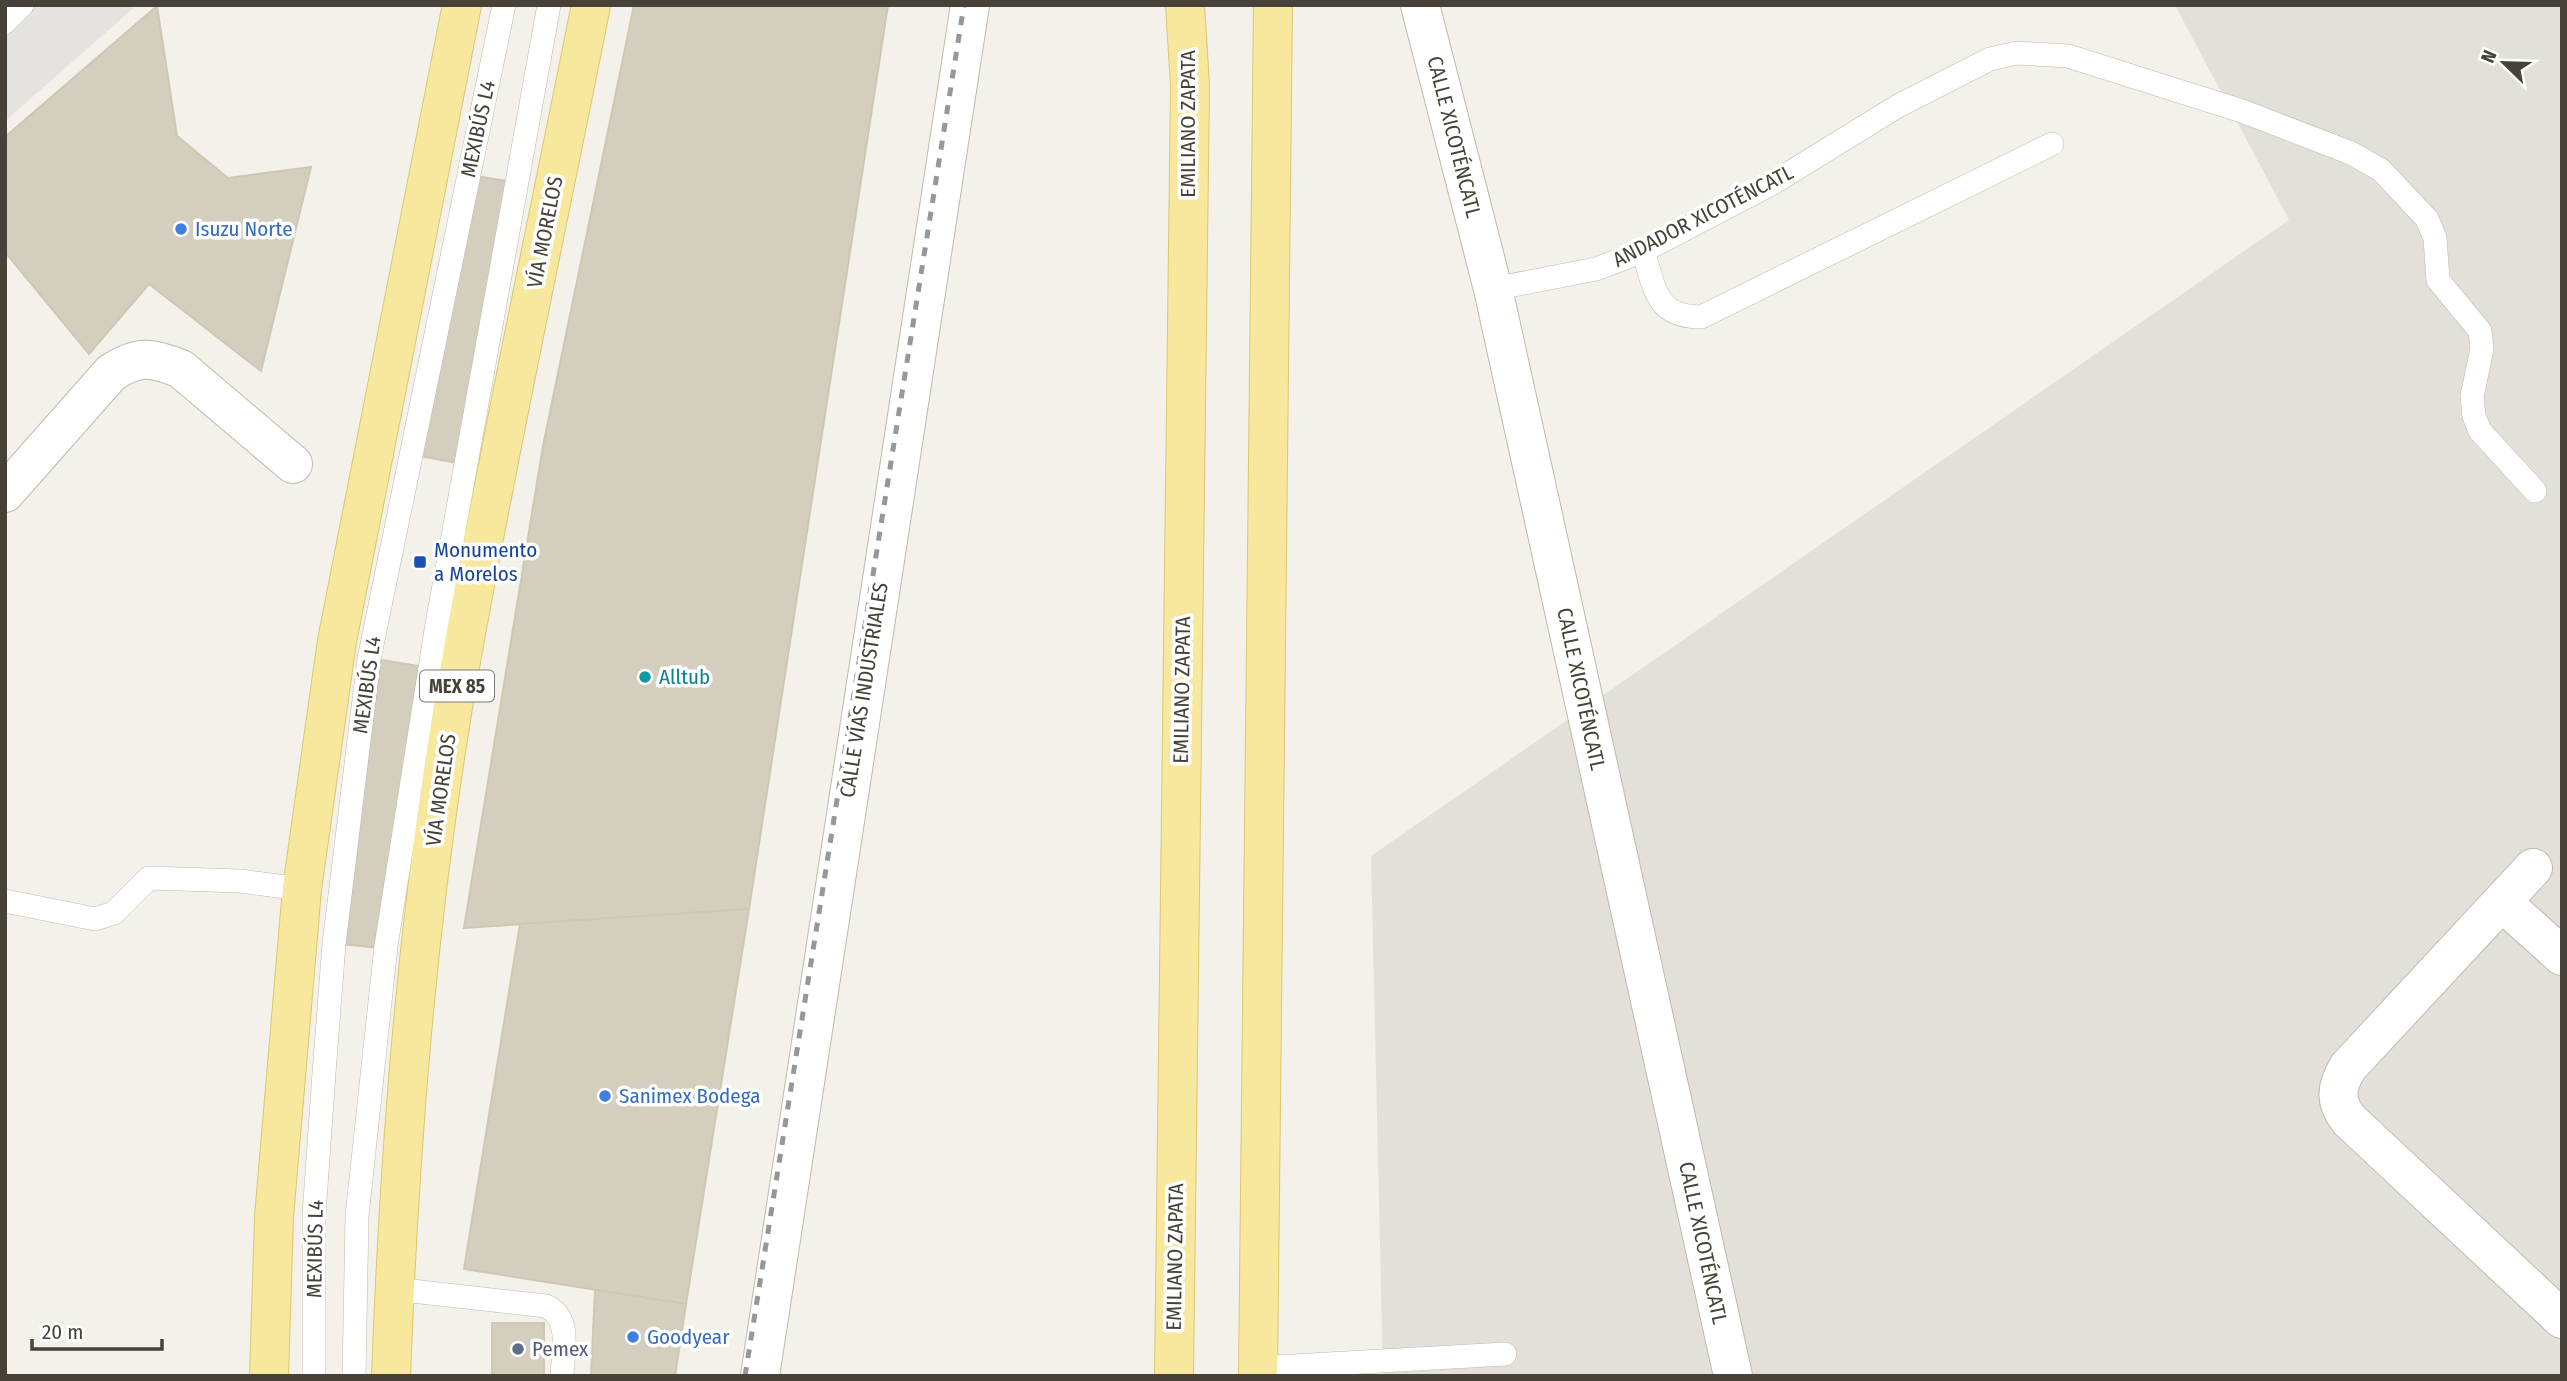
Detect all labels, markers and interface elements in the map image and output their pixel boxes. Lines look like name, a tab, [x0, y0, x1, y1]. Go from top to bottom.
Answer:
north arrow	[2469, 28, 2539, 98]
text: N	[2476, 47, 2502, 66]
street label: EMILIANO ZAPATA	[1175, 50, 1201, 198]
street label: CALLE XICOTÉNCATL	[1421, 54, 1487, 221]
street label: MEXIBÚS L4	[455, 78, 501, 180]
street label: ANDADOR XICOTÉNCATL	[1608, 159, 1798, 273]
street label: VÍA MORELOS	[521, 174, 569, 290]
place label: Isuzu Norte	[195, 216, 293, 242]
marker: Isuzu Norte	[173, 221, 189, 237]
place label: Monumento a Morelos	[434, 537, 537, 587]
marker: Monumento a Morelos	[412, 554, 428, 570]
street label: CALLE VÍAS INDUSTRIALES	[834, 581, 894, 799]
street label: CALLE XICOTÉNCATL	[1551, 605, 1611, 773]
street label: EMILIANO ZAPATA	[1168, 616, 1196, 764]
street label: MEXIBÚS L4	[347, 635, 387, 735]
place label: Alltub	[659, 664, 710, 690]
marker: Alltub	[637, 669, 653, 685]
road number: MEX 85	[420, 670, 494, 702]
street label: VÍA MORELOS	[420, 732, 462, 848]
place label: Sanimex Bodega	[619, 1083, 760, 1109]
marker: Sanimex Bodega	[597, 1088, 613, 1104]
street label: CALLE XICOTÉNCATL	[1673, 1159, 1733, 1327]
street label: EMILIANO ZAPATA	[1161, 1183, 1189, 1331]
street label: MEXIBÚS L4	[301, 1200, 329, 1298]
scale bar	[32, 1308, 161, 1352]
text: 20 m	[42, 1319, 83, 1345]
place label: Goodyear	[647, 1324, 730, 1350]
marker: Goodyear	[625, 1329, 641, 1345]
place label: Pemex	[532, 1336, 589, 1362]
marker: Pemex	[510, 1341, 526, 1357]

